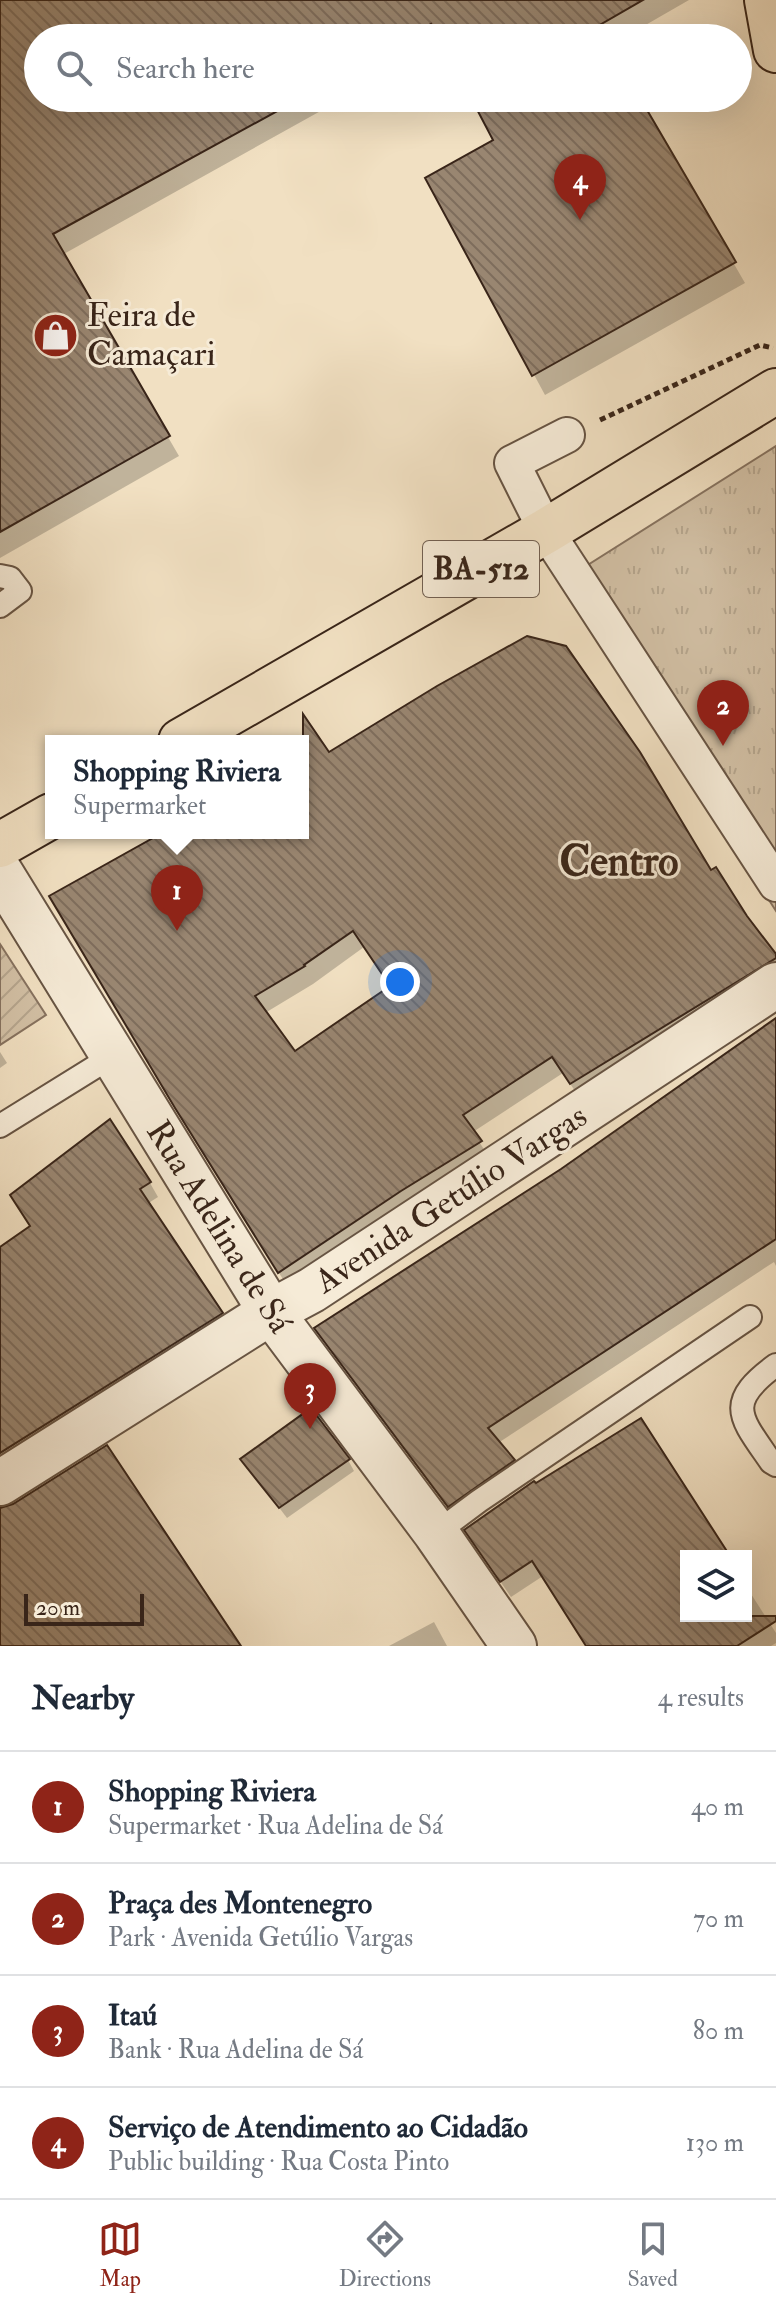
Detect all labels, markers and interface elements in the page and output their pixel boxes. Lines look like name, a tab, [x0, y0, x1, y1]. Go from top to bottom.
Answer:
search box	[24, 24, 752, 112]
icon: search	[52, 46, 96, 90]
text: Search here	[116, 50, 255, 87]
pin: 4	[554, 154, 606, 220]
place label: Feira de Camaçari	[87, 294, 216, 376]
shop icon: Feira de Camaçari	[32, 311, 80, 359]
road number: BA-512	[423, 541, 539, 597]
pin: 2	[697, 680, 749, 746]
popup	[45, 735, 309, 839]
text: Shopping Riviera	[73, 753, 281, 790]
text: Supermarket	[73, 790, 206, 822]
district label: Centro	[559, 836, 679, 888]
pin: 1	[151, 865, 203, 931]
your location	[380, 962, 420, 1002]
street label: Avenida Getúlio Vargas	[306, 1095, 595, 1304]
street label: Rua Adelina de Sá	[136, 1113, 302, 1342]
pin: 3	[284, 1363, 336, 1429]
map controls	[680, 1550, 752, 1622]
button: layers	[680, 1550, 752, 1622]
scale bar	[24, 1590, 144, 1626]
text: 20 m	[36, 1594, 80, 1622]
text: Nearby	[32, 1677, 134, 1720]
text: 4 results	[658, 1682, 744, 1714]
text: Shopping Riviera	[108, 1773, 316, 1810]
text: 1	[53, 1791, 63, 1823]
text: 40 m	[691, 1791, 744, 1823]
text: Supermarket · Rua Adelina de Sá	[108, 1810, 443, 1842]
text: Praça des Montenegro	[108, 1885, 372, 1922]
text: 2	[51, 1903, 65, 1935]
text: 70 m	[693, 1903, 744, 1935]
text: Park · Avenida Getúlio Vargas	[108, 1922, 413, 1954]
text: Itaú	[108, 1997, 157, 2034]
text: 3	[53, 2015, 63, 2047]
text: 80 m	[693, 2015, 744, 2047]
text: Bank · Rua Adelina de Sá	[108, 2034, 363, 2066]
text: Serviço de Atendimento ao Cidadão	[108, 2109, 528, 2146]
text: 4	[51, 2127, 65, 2159]
text: 130 m	[686, 2127, 744, 2159]
text: Public building · Rua Costa Pinto	[108, 2146, 449, 2178]
tab: Map	[98, 2217, 142, 2293]
tab: Directions	[339, 2217, 431, 2293]
tab: Saved	[628, 2217, 678, 2293]

